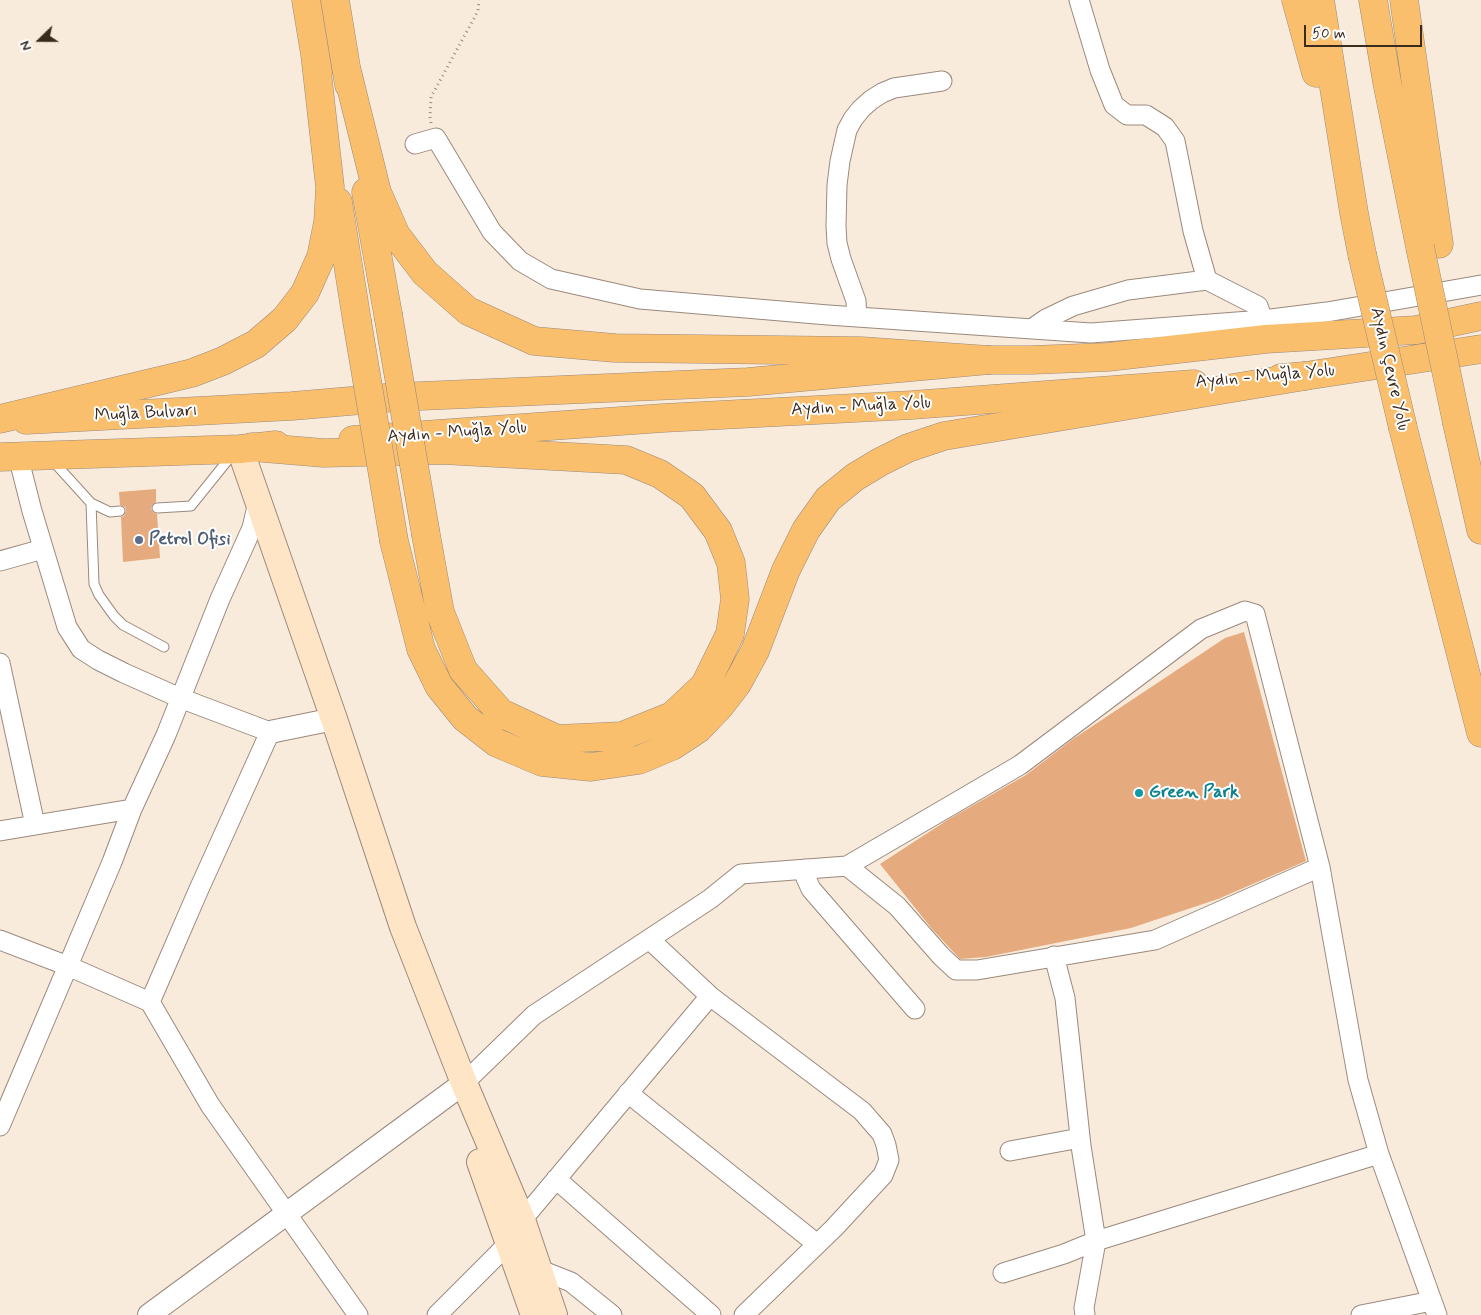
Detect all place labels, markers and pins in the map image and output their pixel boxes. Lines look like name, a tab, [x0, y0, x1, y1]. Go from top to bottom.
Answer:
place label: Petrol Ofisi	[149, 529, 231, 551]
marker: Petrol Ofisi	[133, 534, 145, 546]
place label: Green Park	[1149, 782, 1239, 804]
marker: Green Park	[1133, 787, 1145, 799]

